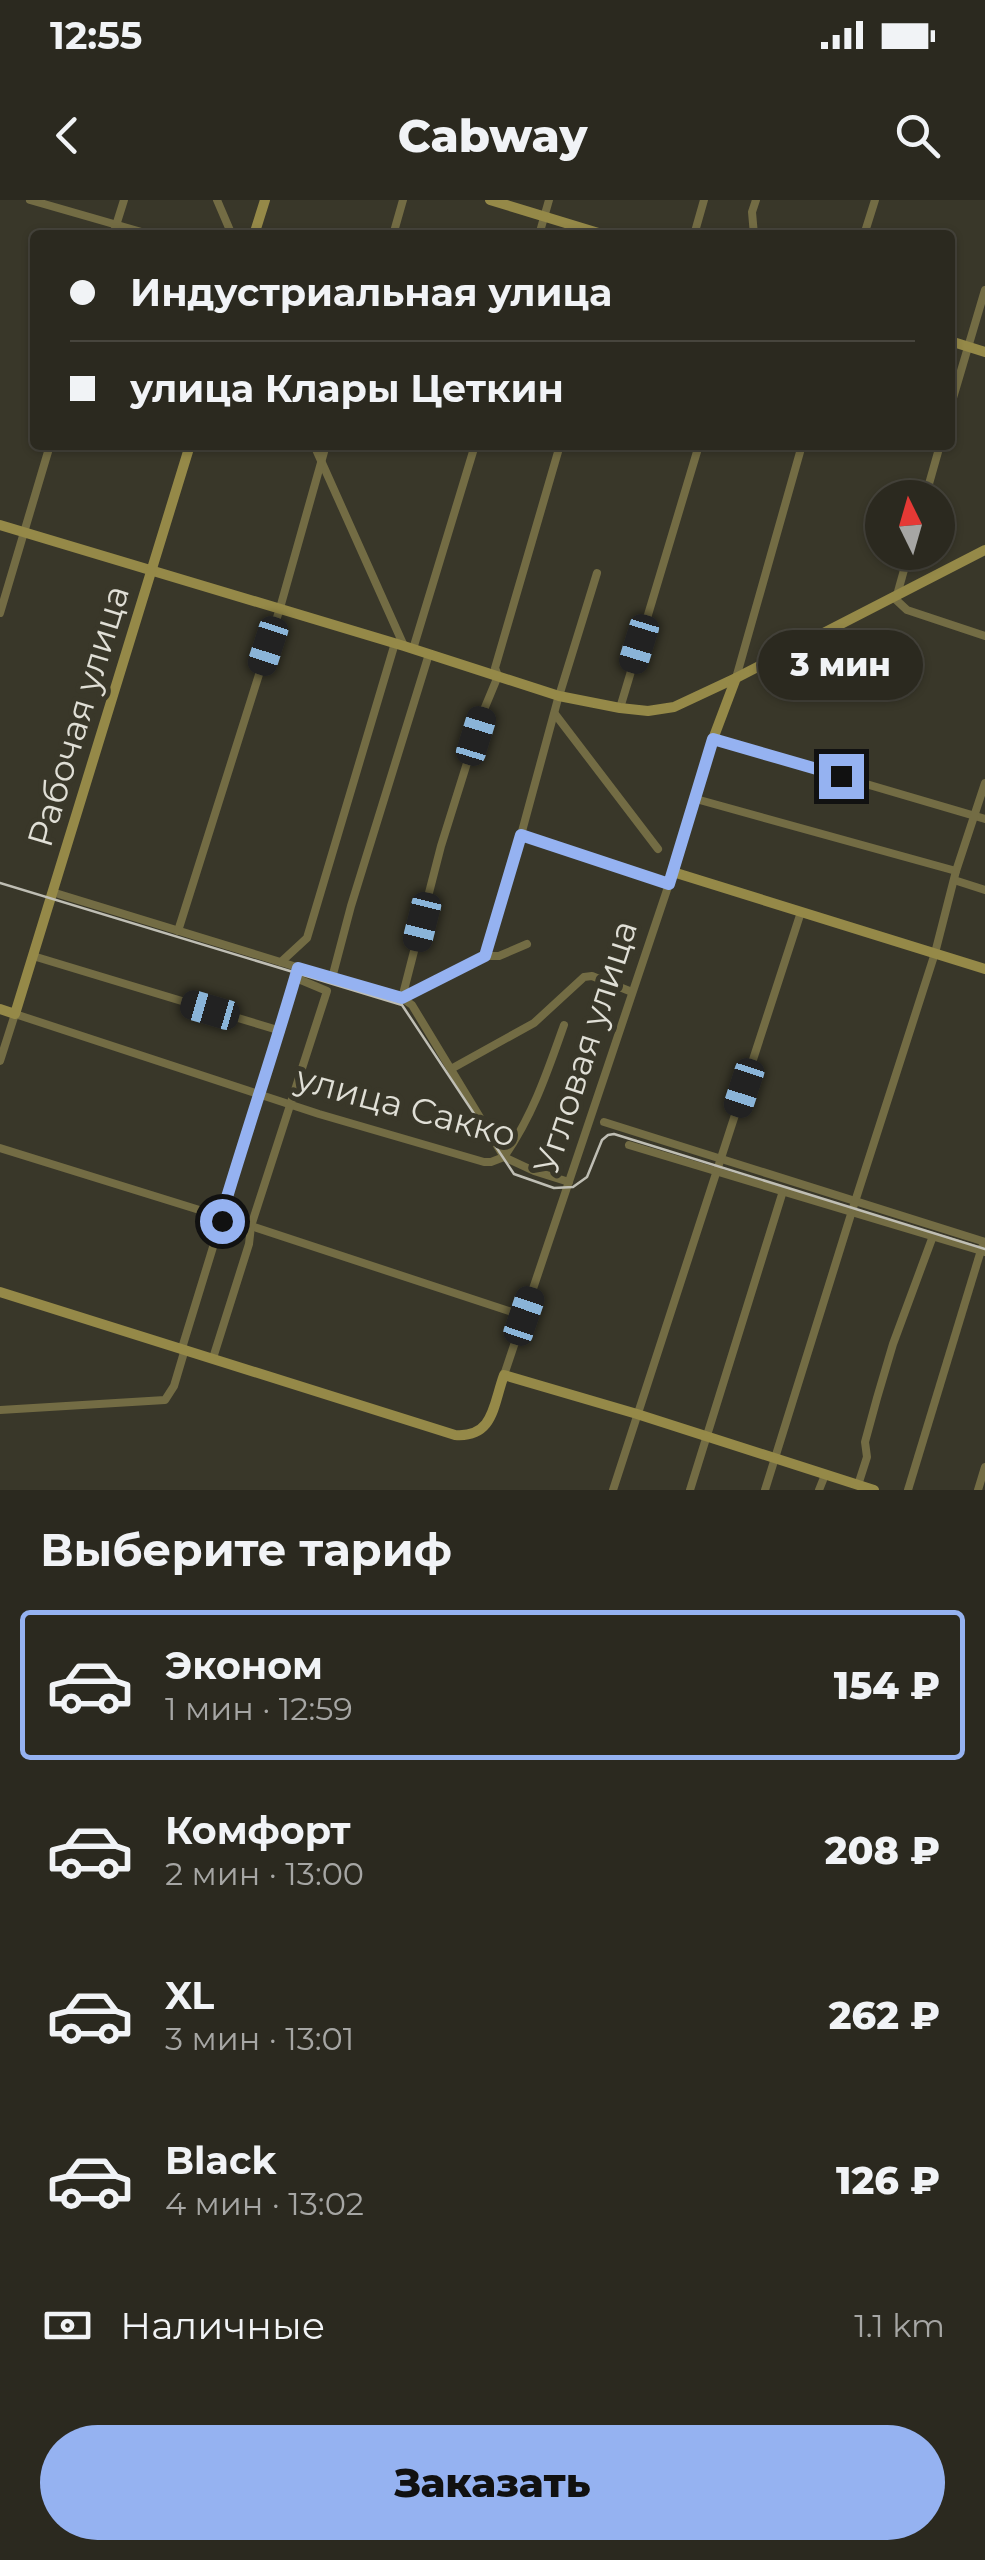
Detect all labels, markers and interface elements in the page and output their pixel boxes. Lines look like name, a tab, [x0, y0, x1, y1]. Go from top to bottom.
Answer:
text: 12:55	[50, 12, 142, 59]
icon: back	[40, 108, 95, 163]
text: Cabway	[398, 108, 587, 163]
icon: search	[890, 108, 945, 163]
text: Индустриальная улица	[130, 269, 612, 316]
text: улица Клары Цеткин	[130, 365, 564, 412]
north arrow	[865, 480, 955, 570]
map controls	[865, 480, 955, 570]
street label: Рабочая улица	[18, 580, 138, 852]
car	[616, 611, 662, 677]
car	[244, 613, 292, 679]
callout: 3 мин	[758, 631, 924, 701]
text: 3 мин	[790, 645, 891, 684]
car	[453, 703, 499, 769]
route end	[819, 754, 864, 799]
car	[400, 889, 444, 955]
street label: Угловая улица	[524, 915, 646, 1179]
car	[177, 987, 243, 1033]
car	[720, 1055, 768, 1121]
street label: улица Сакко	[290, 1056, 521, 1156]
route start	[200, 1199, 245, 1244]
car	[500, 1283, 548, 1349]
text: Выберите тариф	[40, 1522, 452, 1577]
icon: car	[45, 1640, 135, 1730]
text: Эконом	[165, 1642, 323, 1689]
text: 154 ₽	[834, 1662, 940, 1709]
text: 1 мин · 12:59	[165, 1689, 353, 1728]
icon: car	[45, 1805, 135, 1895]
text: Комфорт	[165, 1807, 351, 1854]
text: 208 ₽	[825, 1827, 940, 1874]
text: 2 мин · 13:00	[165, 1854, 364, 1893]
icon: car	[45, 1970, 135, 2060]
text: XL	[165, 1972, 214, 2019]
text: 262 ₽	[829, 1992, 940, 2039]
text: 3 мин · 13:01	[165, 2019, 354, 2058]
icon: car	[45, 2135, 135, 2225]
text: Black	[165, 2137, 276, 2184]
text: 126 ₽	[836, 2157, 940, 2204]
text: 4 мин · 13:02	[165, 2184, 364, 2223]
icon: cash	[40, 2298, 95, 2353]
text: Наличные	[120, 2302, 325, 2349]
text: 1.1 km	[854, 2306, 945, 2345]
button: Заказать	[40, 2425, 945, 2540]

